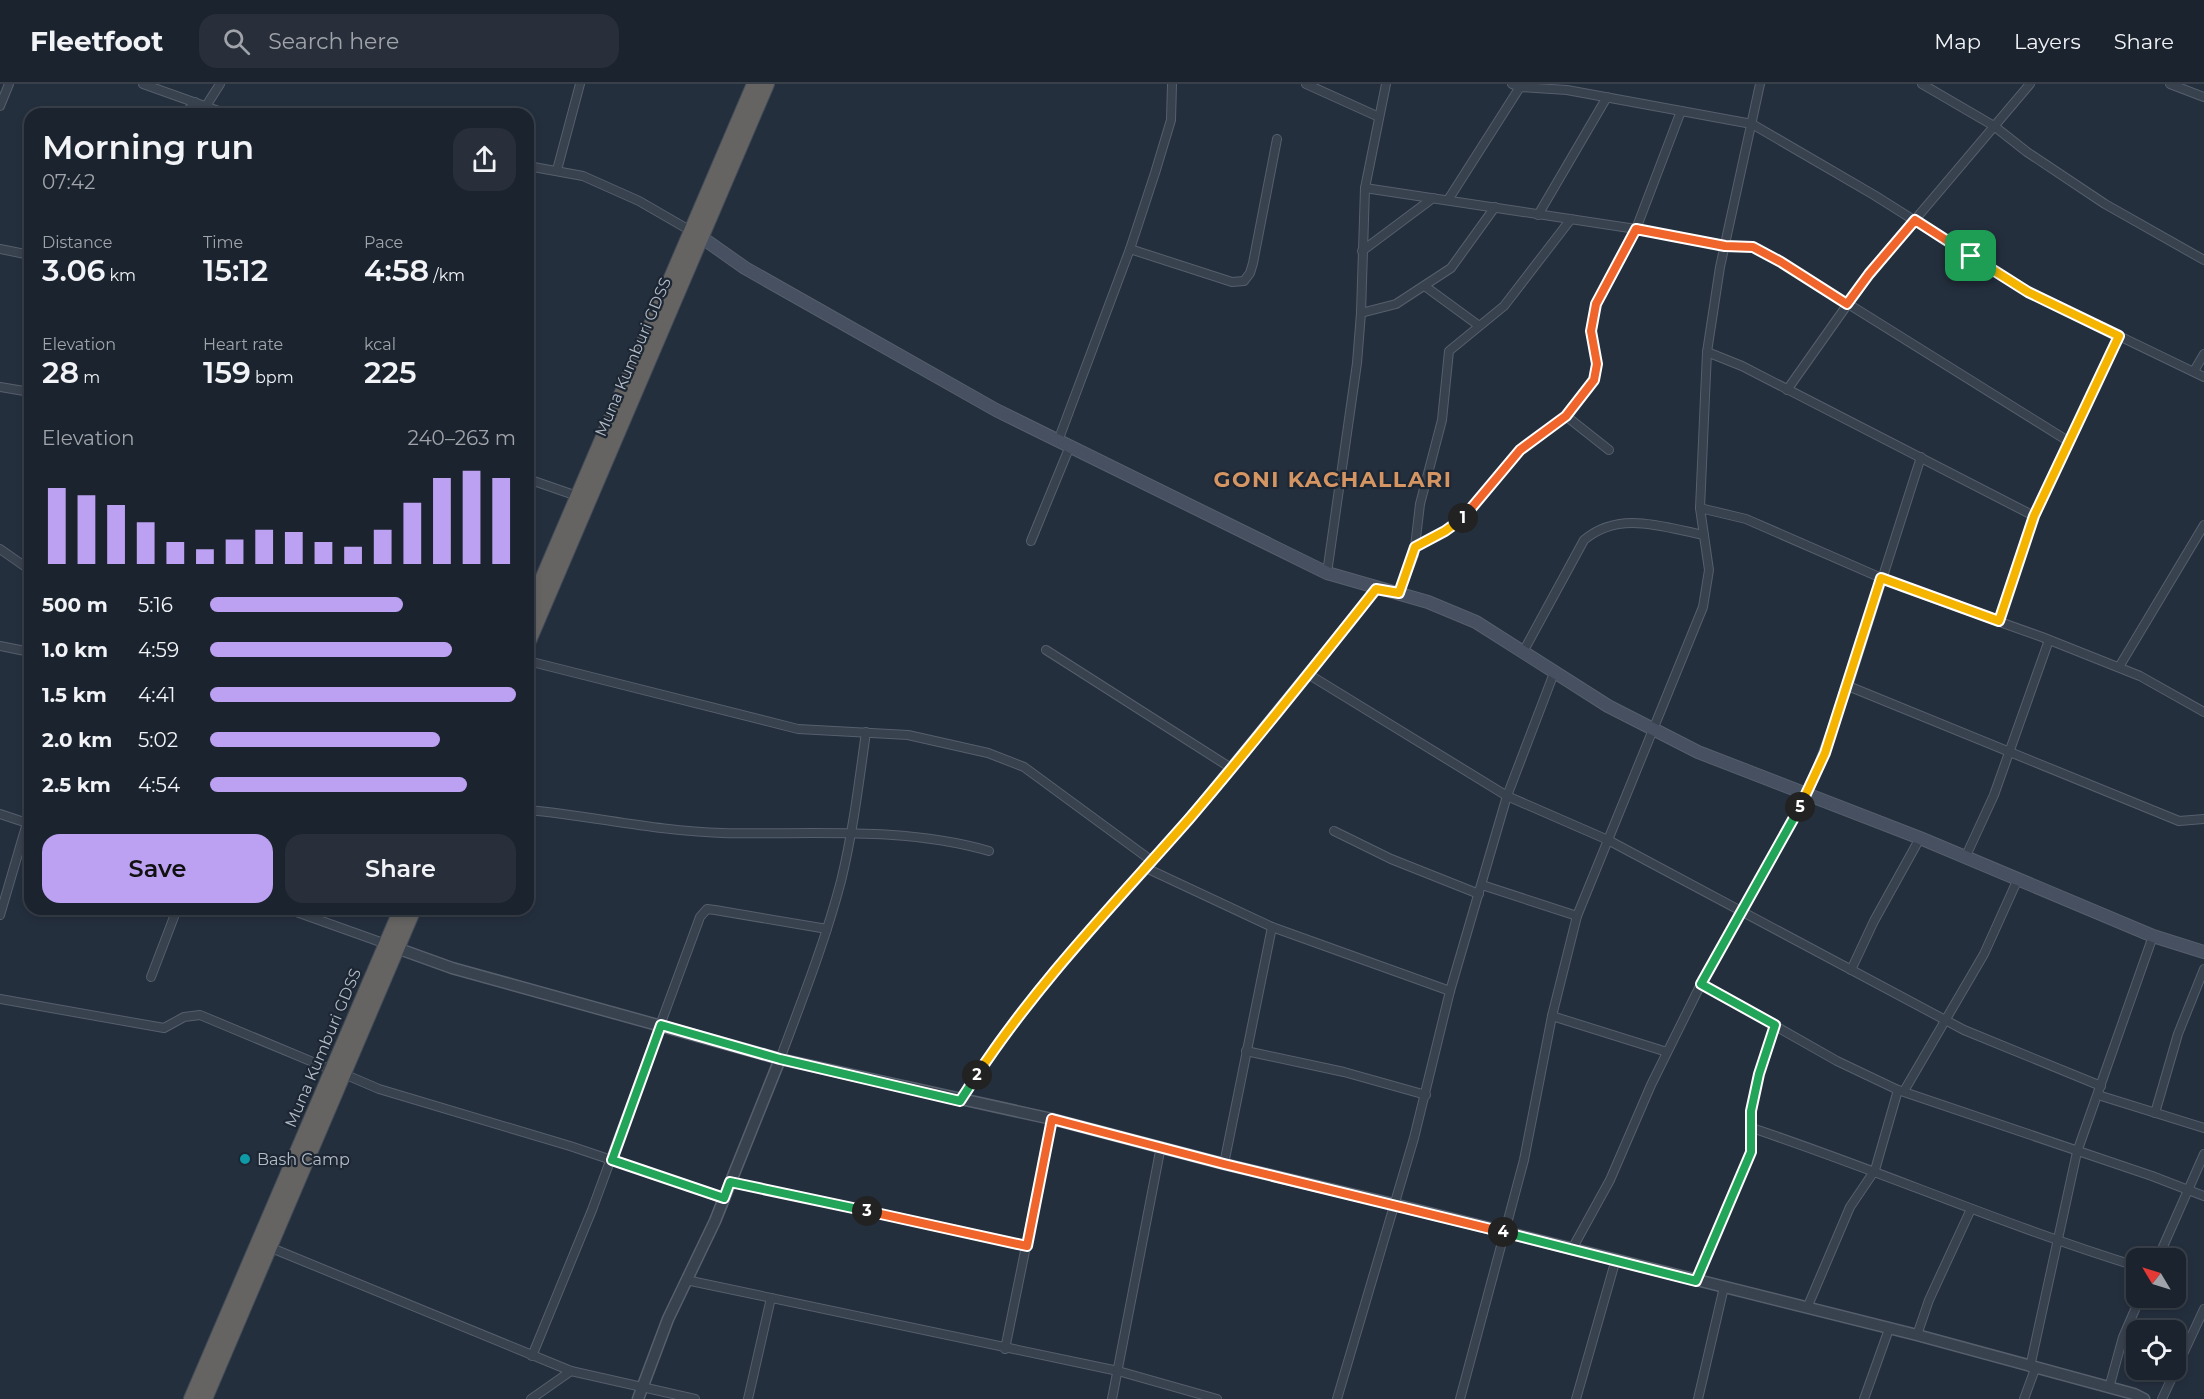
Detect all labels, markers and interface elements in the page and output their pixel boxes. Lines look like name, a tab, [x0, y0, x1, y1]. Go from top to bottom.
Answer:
search box	[199, 14, 619, 68]
text: Fleetfoot	[30, 24, 163, 58]
icon: search	[220, 25, 253, 58]
text: Search here	[268, 28, 399, 55]
text: Map	[1934, 29, 1981, 54]
text: Layers	[2014, 29, 2081, 54]
text: Share	[2114, 29, 2174, 54]
text: Morning run	[42, 127, 254, 167]
button: share	[453, 128, 516, 191]
text: 07:42	[42, 170, 95, 194]
pin	[1945, 230, 1996, 281]
text: Distance	[42, 233, 112, 252]
text: Time	[203, 233, 243, 252]
text: Pace	[364, 233, 403, 252]
icon: arrive	[1954, 239, 1987, 272]
text: 3.06	[42, 252, 105, 289]
text: 15:12	[203, 252, 268, 289]
text: 4:58	[364, 252, 429, 289]
text: km	[105, 266, 136, 285]
text: /km	[429, 266, 465, 285]
street label: Muna Kumburi GDSS	[591, 274, 675, 439]
text: Elevation	[42, 335, 116, 354]
text: Heart rate	[203, 335, 283, 354]
text: kcal	[364, 335, 396, 354]
text: 28	[42, 354, 79, 391]
text: 159	[203, 354, 251, 391]
text: 225	[364, 354, 416, 391]
text: m	[79, 368, 100, 387]
text: bpm	[251, 368, 294, 387]
text: Elevation	[42, 426, 134, 450]
text: 240–263 m	[407, 426, 516, 450]
district label: GONI KACHALLARI	[1214, 466, 1452, 493]
pin: 1	[1448, 503, 1478, 533]
text: 1	[1460, 508, 1466, 527]
text: 500 m	[42, 593, 108, 617]
text: 5:16	[138, 593, 173, 617]
text: 1.0 km	[42, 638, 108, 662]
text: 4:59	[138, 638, 179, 662]
text: 1.5 km	[42, 683, 107, 707]
text: 4:41	[138, 683, 176, 707]
text: 2.0 km	[42, 728, 112, 752]
text: 5:02	[138, 728, 178, 752]
text: 2.5 km	[42, 773, 111, 797]
text: 4:54	[138, 773, 180, 797]
pin: 5	[1785, 792, 1815, 822]
text: 5	[1795, 797, 1805, 816]
button: Save	[42, 834, 273, 903]
button: Share	[285, 834, 516, 903]
street label: Muna Kumburi GDSS	[281, 965, 365, 1130]
pin: 2	[962, 1060, 992, 1090]
text: 2	[972, 1065, 982, 1084]
place label: Bash Camp	[257, 1150, 350, 1169]
marker: Bash Camp	[238, 1152, 252, 1166]
pin: 3	[852, 1196, 882, 1226]
text: 3	[862, 1201, 872, 1220]
pin: 4	[1488, 1217, 1518, 1247]
text: 4	[1497, 1222, 1509, 1241]
north arrow	[2126, 1248, 2186, 1308]
map controls	[2126, 1248, 2186, 1380]
button: locate	[2126, 1320, 2186, 1380]

